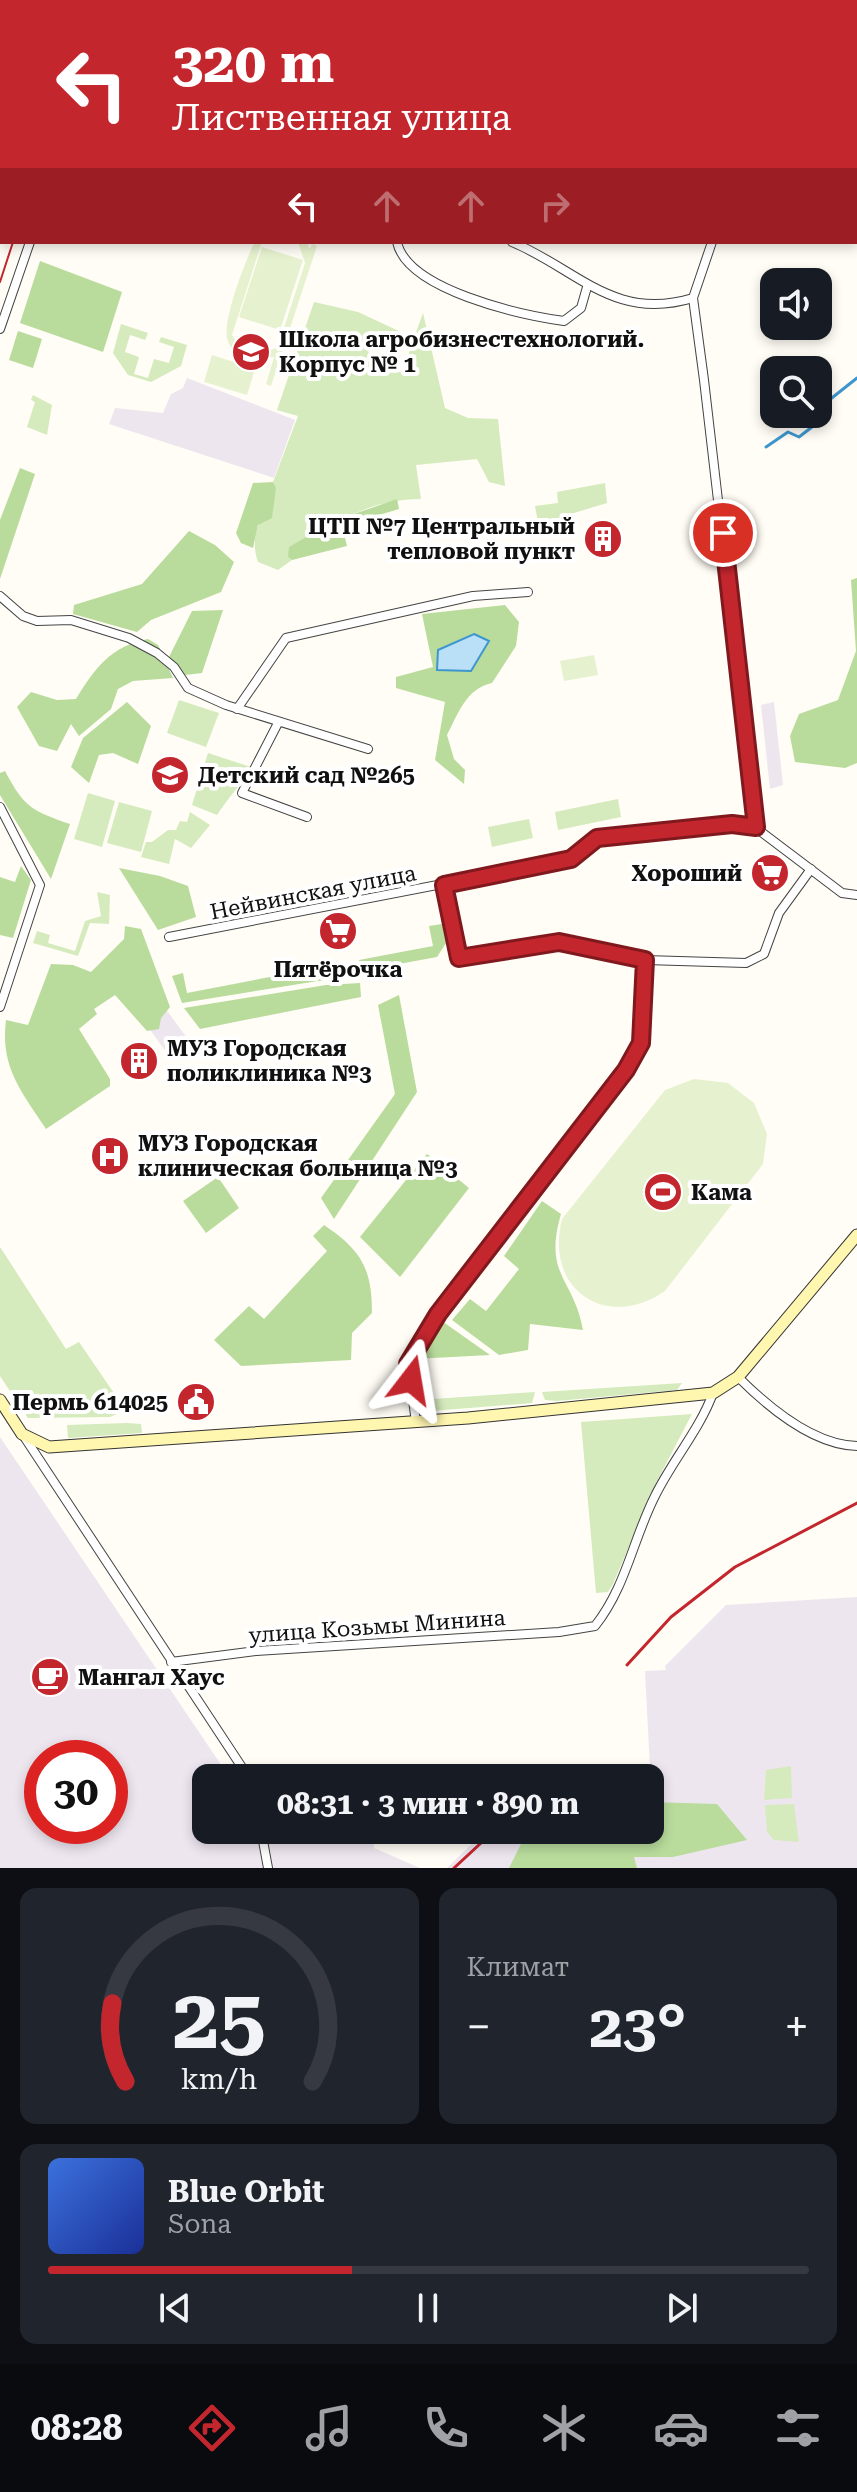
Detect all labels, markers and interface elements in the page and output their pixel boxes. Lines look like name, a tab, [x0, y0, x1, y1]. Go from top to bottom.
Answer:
text: 320 m	[172, 30, 334, 96]
icon: left	[40, 32, 144, 136]
text: Лиственная улица	[172, 97, 511, 139]
icon: left	[281, 184, 325, 228]
icon: ahead	[365, 184, 409, 228]
icon: ahead	[449, 184, 493, 228]
icon: right	[533, 184, 577, 228]
map controls	[760, 268, 832, 428]
button: sound	[760, 268, 832, 340]
place label: Школа агробизнестехнологий. Корпус № 1	[279, 327, 644, 377]
school or university icon: Школа агробизнестехнологий. Корпус № 1	[230, 331, 272, 373]
button: search	[760, 356, 832, 428]
pin	[689, 499, 757, 567]
icon: arrive	[701, 511, 745, 555]
place label: ЦТП №7 Центральный тепловой пункт	[308, 514, 575, 564]
building icon: ЦТП №7 Центральный тепловой пункт	[582, 518, 624, 560]
school or university icon: Детский сад №265	[149, 754, 191, 796]
place label: Детский сад №265	[198, 763, 415, 788]
supermarket icon: Хороший	[749, 852, 791, 894]
street label: Нейвинская улица	[208, 860, 418, 925]
place label: Хороший	[632, 861, 742, 886]
supermarket icon: Пятёрочка	[317, 910, 359, 952]
place label: Пятёрочка	[274, 957, 402, 982]
place label: МУЗ Городская поликлиника №3	[167, 1036, 372, 1086]
building icon: МУЗ Городская поликлиника №3	[118, 1040, 160, 1082]
place label: МУЗ Городская клиническая больница №3	[138, 1131, 458, 1181]
hospital icon: МУЗ Городская клиническая больница №3	[89, 1135, 131, 1177]
sports icon: Кама	[642, 1171, 684, 1213]
place label: Кама	[691, 1180, 752, 1205]
position arrow	[369, 1338, 453, 1422]
public building icon: Пермь 614025	[175, 1381, 217, 1423]
place label: Пермь 614025	[12, 1390, 168, 1415]
street label: улица Козьмы Минина	[248, 1605, 506, 1648]
cafe icon: Мангал Хаус	[29, 1656, 71, 1698]
place label: Мангал Хаус	[78, 1665, 225, 1690]
speed limit sign: 30	[24, 1740, 128, 1844]
text: 08:31 · 3 мин · 890 m	[277, 1786, 579, 1821]
text: Климат	[467, 1952, 569, 1982]
text: 25	[173, 1971, 266, 2068]
text: 23°	[589, 1991, 686, 2062]
text: −	[467, 2001, 491, 2053]
text: +	[784, 2001, 809, 2053]
text: km/h	[181, 2062, 258, 2096]
text: Blue Orbit	[168, 2174, 324, 2209]
text: Sona	[168, 2209, 231, 2239]
icon: previous	[153, 2286, 197, 2330]
icon: pause	[406, 2286, 450, 2330]
icon: next	[660, 2286, 704, 2330]
icon: directions	[184, 2400, 240, 2456]
icon: music	[301, 2400, 357, 2456]
icon: phone	[418, 2400, 474, 2456]
icon: climate	[536, 2400, 592, 2456]
icon: car	[653, 2400, 709, 2456]
icon: filters	[770, 2400, 826, 2456]
text: 08:28	[31, 2407, 123, 2449]

